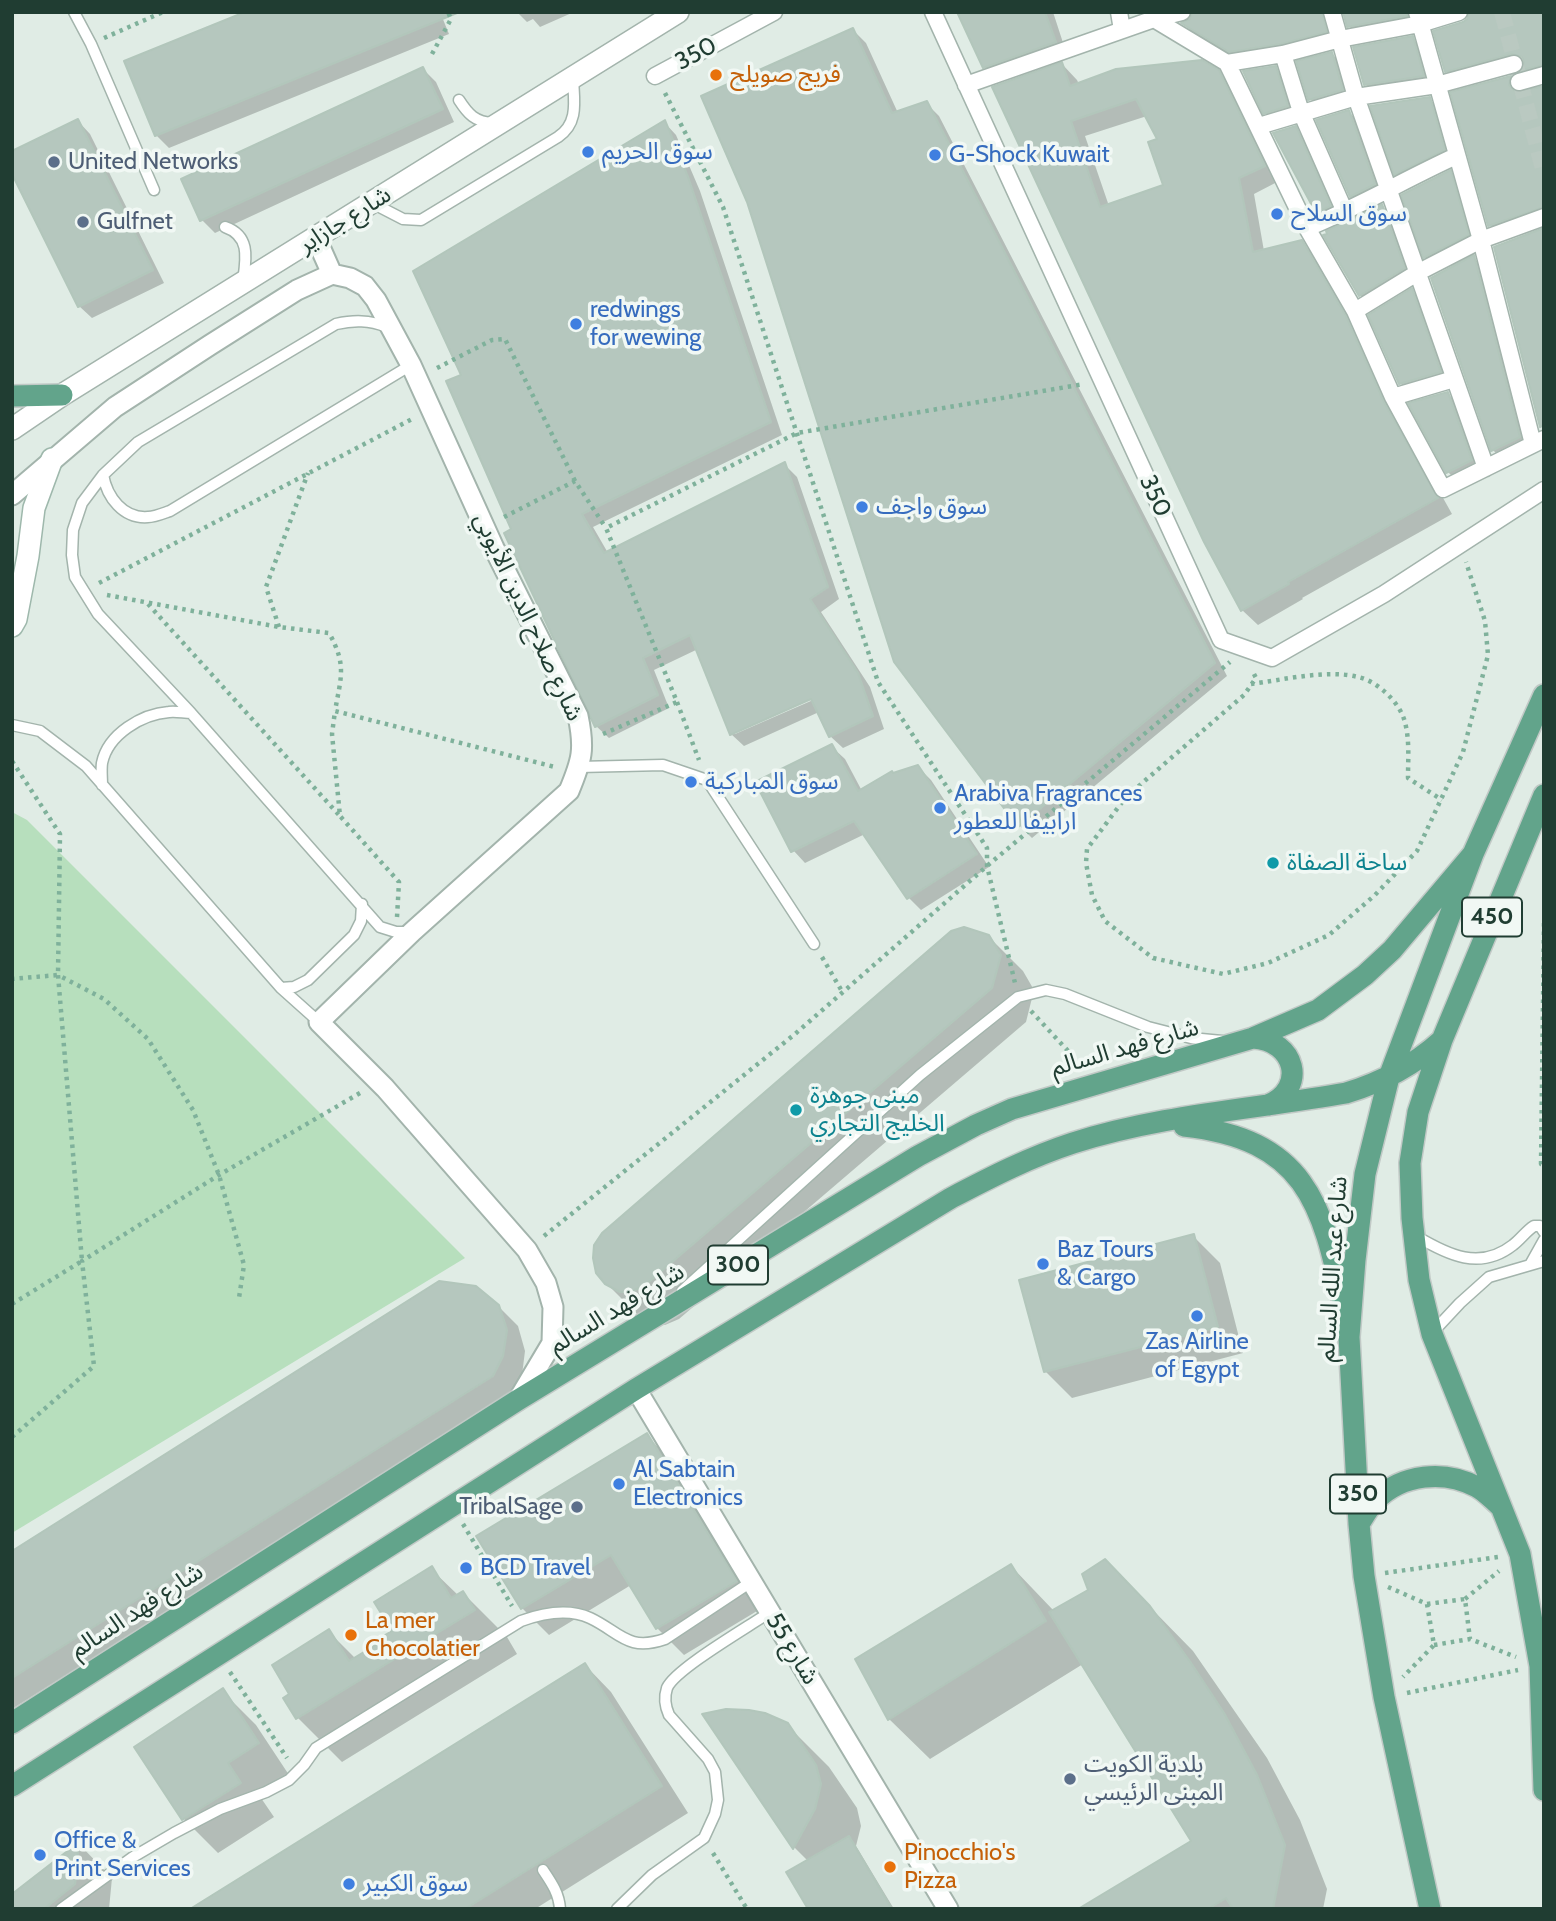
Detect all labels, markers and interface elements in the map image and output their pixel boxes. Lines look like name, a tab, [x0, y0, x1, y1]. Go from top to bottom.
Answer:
street label: 350	[670, 31, 722, 77]
place label: فريج صويلح	[730, 61, 841, 89]
marker: فريج صويلح	[708, 67, 724, 83]
place label: سوق الحريم	[602, 138, 713, 166]
place label: G-Shock Kuwait	[949, 141, 1110, 169]
marker: سوق الحريم	[580, 144, 596, 160]
marker: G-Shock Kuwait	[927, 147, 943, 163]
place label: United Networks	[68, 148, 238, 176]
marker: United Networks	[46, 154, 62, 170]
street label: شارع جازاير	[293, 180, 397, 260]
place label: سوق السلاح	[1291, 200, 1407, 228]
marker: سوق السلاح	[1269, 206, 1285, 222]
place label: Gulfnet	[97, 208, 173, 236]
marker: Gulfnet	[75, 214, 91, 230]
place label: redwings for wewing	[590, 296, 701, 352]
marker: redwings for wewing	[568, 316, 584, 332]
street label: 350	[1133, 471, 1177, 521]
place label: سوق واجف	[876, 493, 987, 521]
marker: سوق واجف	[854, 499, 870, 515]
street label: شارع صلاح الدين الأيوبي	[467, 508, 589, 726]
place label: سوق المباركية	[705, 768, 839, 796]
marker: سوق المباركية	[683, 774, 699, 790]
place label: Arabiva Fragrances ارابيفا للعطور	[954, 780, 1142, 836]
marker: Arabiva Fragrances ارابيفا للعطور	[932, 800, 948, 816]
place label: ساحة الصفاة	[1287, 849, 1407, 877]
marker: ساحة الصفاة	[1265, 855, 1281, 871]
road number: 450	[1462, 898, 1522, 936]
street label: شارع فهد السالم	[1048, 1013, 1202, 1083]
place label: مبنى جوهرة الخليج التجاري	[810, 1082, 945, 1138]
marker: مبنى جوهرة الخليج التجاري	[788, 1102, 804, 1118]
street label: شارع عبد الله السالم	[1312, 1175, 1354, 1363]
place label: Baz Tours & Cargo	[1057, 1236, 1154, 1292]
road number: 300	[708, 1246, 768, 1284]
marker: Baz Tours & Cargo	[1035, 1256, 1051, 1272]
street label: شارع فهد السالم	[544, 1257, 690, 1361]
marker: Zas Airline of Egypt	[1189, 1308, 1205, 1324]
place label: Zas Airline of Egypt	[1145, 1328, 1249, 1384]
place label: Al Sabtain Electronics	[633, 1456, 743, 1512]
road number: 350	[1330, 1474, 1386, 1513]
marker: Al Sabtain Electronics	[611, 1476, 627, 1492]
place label: TribalSage	[459, 1493, 563, 1521]
marker: TribalSage	[569, 1499, 585, 1515]
place label: BCD Travel	[480, 1554, 591, 1582]
street label: شارع فهد السالم	[65, 1557, 209, 1665]
marker: BCD Travel	[458, 1560, 474, 1576]
place label: La mer Chocolatier	[365, 1607, 480, 1663]
street label: شارع 55	[760, 1608, 824, 1690]
marker: La mer Chocolatier	[343, 1627, 359, 1643]
place label: بلدية الكويت المبنى الرئيسي	[1084, 1751, 1224, 1807]
marker: بلدية الكويت المبنى الرئيسي	[1062, 1771, 1078, 1787]
place label: Office & Print Services	[54, 1827, 191, 1883]
place label: Pinocchio's Pizza	[904, 1839, 1016, 1895]
marker: Office & Print Services	[32, 1847, 48, 1863]
marker: Pinocchio's Pizza	[882, 1859, 898, 1875]
place label: سوق الكبير	[363, 1870, 468, 1898]
marker: سوق الكبير	[341, 1876, 357, 1892]

